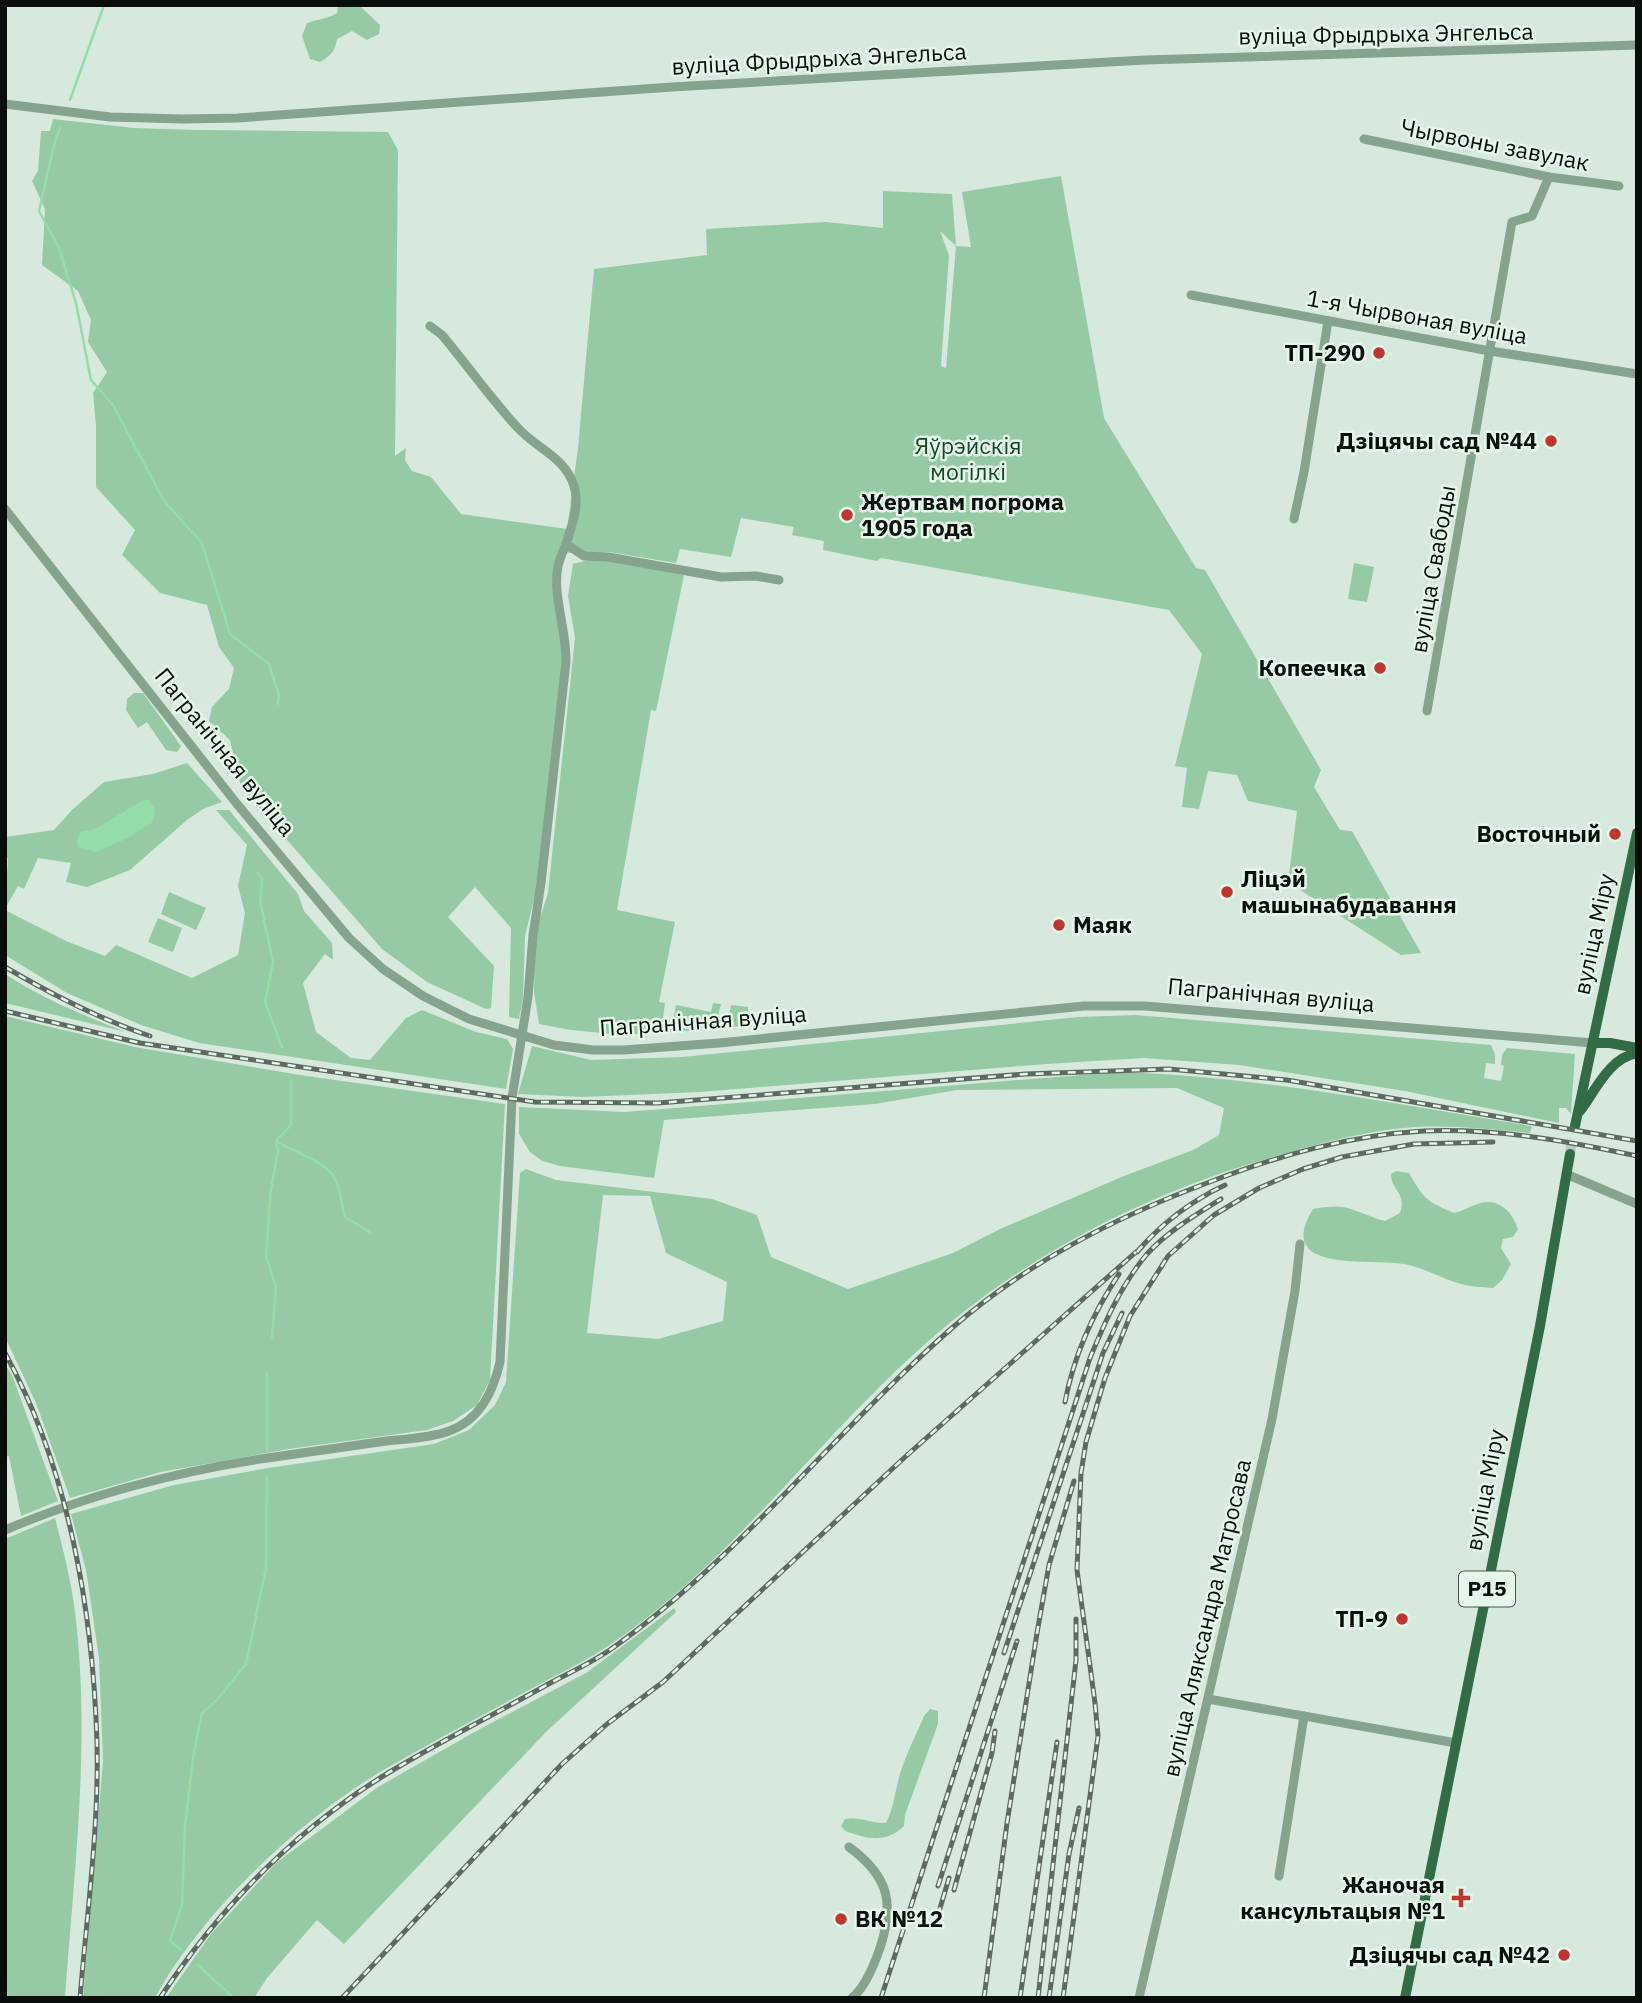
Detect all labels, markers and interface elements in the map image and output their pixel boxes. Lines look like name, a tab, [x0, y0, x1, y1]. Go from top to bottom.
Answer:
street label: вуліца Фрыдрыха Энгельса	[1238, 15, 1534, 51]
street label: вуліца Фрыдрыха Энгельса	[671, 35, 967, 81]
street label: Чырвоны завулак	[1398, 111, 1592, 177]
street label: 1-я Чырвоная вуліца	[1305, 282, 1530, 350]
place label: ТП-290	[1285, 337, 1365, 367]
marker: ТП-290	[1371, 345, 1387, 361]
place label: Дзіцячы сад №44	[1336, 425, 1537, 455]
park label: Яўрэйскія могілкі	[914, 430, 1022, 486]
marker: Дзіцячы сад №44	[1543, 433, 1559, 449]
street label: вуліца Свабоды	[1403, 483, 1462, 655]
place label: Жертвам погрома 1905 года	[861, 486, 1064, 542]
marker: Жертвам погрома 1905 года	[839, 507, 855, 523]
place label: Копеечка	[1258, 652, 1366, 682]
marker: Копеечка	[1372, 660, 1388, 676]
street label: Пагранічная вуліца	[149, 661, 303, 841]
place label: Восточный	[1476, 818, 1601, 848]
marker: Восточный	[1607, 826, 1623, 842]
place label: Ліцэй машынабудавання	[1241, 863, 1457, 919]
street label: вуліца Міру	[1566, 870, 1621, 997]
marker: Ліцэй машынабудавання	[1219, 884, 1235, 900]
place label: Маяк	[1073, 909, 1132, 939]
marker: Маяк	[1051, 917, 1067, 933]
street label: Пагранічная вуліца	[1166, 970, 1376, 1018]
street label: Пагранічная вуліца	[598, 998, 808, 1042]
street label: вуліца Міру	[1458, 1426, 1511, 1553]
street label: вуліца Аляксандра Матросава	[1155, 1456, 1257, 1780]
road number: Р15	[1459, 1572, 1515, 1606]
place label: ТП-9	[1335, 1603, 1388, 1633]
marker: ТП-9	[1394, 1611, 1410, 1627]
place label: Жаночая кансультацыя №1	[1240, 1869, 1445, 1925]
marker: Жаночая кансультацыя №1	[1451, 1888, 1471, 1908]
place label: ВК №12	[855, 1903, 943, 1933]
marker: ВК №12	[833, 1911, 849, 1927]
place label: Дзіцячы сад №42	[1349, 1939, 1550, 1969]
marker: Дзіцячы сад №42	[1556, 1947, 1572, 1963]

